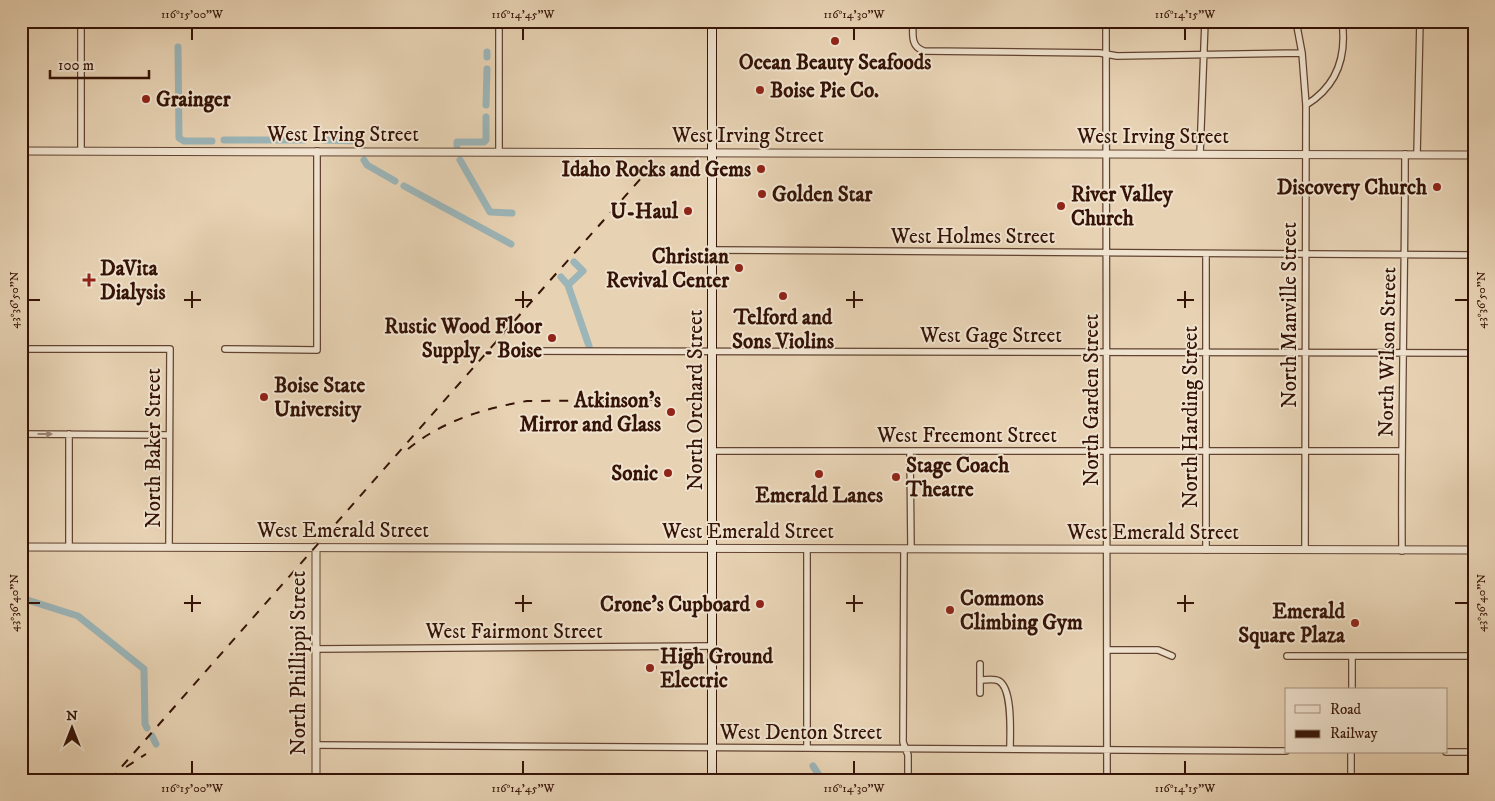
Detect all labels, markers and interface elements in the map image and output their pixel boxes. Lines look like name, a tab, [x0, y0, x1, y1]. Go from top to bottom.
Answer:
text: 116°15'00"W	[161, 7, 224, 22]
text: 116°14'45"W	[492, 7, 555, 22]
text: 116°14'30"W	[823, 7, 886, 22]
text: 116°14'15"W	[1155, 7, 1216, 22]
marker: Ocean Beauty Seafoods	[829, 35, 841, 47]
scale bar	[50, 48, 149, 80]
place label: Ocean Beauty Seafoods	[739, 50, 931, 76]
text: 100 m	[58, 56, 94, 75]
place label: Boise Pie Co.	[770, 78, 879, 104]
marker: Boise Pie Co.	[754, 84, 766, 96]
place label: Grainger	[156, 87, 232, 113]
marker: Grainger	[140, 93, 152, 105]
street label: West Irving Street	[266, 122, 419, 148]
street label: West Irving Street	[671, 123, 824, 149]
street label: West Irving Street	[1076, 124, 1229, 150]
place label: Idaho Rocks and Gems	[561, 157, 751, 183]
marker: Idaho Rocks and Gems	[755, 163, 767, 175]
place label: Discovery Church	[1277, 175, 1428, 201]
marker: Discovery Church	[1431, 181, 1443, 193]
place label: Golden Star	[772, 182, 873, 208]
place label: River Valley Church	[1071, 182, 1174, 232]
marker: Golden Star	[756, 188, 768, 200]
place label: U-Haul	[610, 199, 679, 225]
marker: River Valley Church	[1055, 200, 1067, 212]
marker: U-Haul	[682, 205, 694, 217]
street label: North Manville Street	[1277, 222, 1303, 408]
street label: West Holmes Street	[890, 224, 1056, 250]
place label: Christian Revival Center	[606, 244, 730, 294]
place label: DaVita Dialysis	[100, 256, 165, 306]
marker: Christian Revival Center	[733, 262, 745, 274]
street label: North Wilson Street	[1374, 266, 1402, 437]
text: 43°36'50"N	[7, 271, 22, 329]
text: 43°36'50"N	[1474, 271, 1489, 329]
marker: DaVita Dialysis	[82, 273, 96, 287]
marker: Telford and Sons Violins	[777, 290, 789, 302]
place label: Telford and Sons Violins	[732, 305, 834, 355]
street label: North Orchard Street	[683, 309, 709, 491]
street label: North Garden Street	[1079, 313, 1105, 486]
place label: Rustic Wood Floor Supply - Boise	[384, 314, 543, 364]
street label: West Gage Street	[919, 323, 1062, 349]
street label: North Harding Street	[1178, 325, 1204, 508]
marker: Rustic Wood Floor Supply - Boise	[546, 332, 558, 344]
street label: North Baker Street	[141, 368, 167, 528]
place label: Boise State University	[274, 373, 366, 423]
place label: Atkinson's Mirror and Glass	[520, 388, 661, 438]
marker: Boise State University	[258, 391, 270, 403]
marker: Atkinson's Mirror and Glass	[665, 406, 677, 418]
street label: West Freemont Street	[876, 423, 1057, 449]
one-way arrow	[38, 430, 54, 438]
place label: Stage Coach Theatre	[905, 453, 1010, 503]
place label: Sonic	[611, 461, 658, 487]
marker: Sonic	[662, 467, 674, 479]
marker: Emerald Lanes	[813, 468, 825, 480]
marker: Stage Coach Theatre	[890, 471, 902, 483]
place label: Emerald Lanes	[755, 483, 883, 509]
street label: West Emerald Street	[256, 518, 429, 544]
street label: West Emerald Street	[661, 519, 834, 545]
street label: West Emerald Street	[1066, 520, 1239, 546]
street label: North Phillippi Street	[286, 571, 312, 755]
text: 43°36'40"N	[7, 574, 22, 632]
text: 43°36'40"N	[1474, 574, 1489, 632]
place label: Commons Climbing Gym	[960, 586, 1083, 636]
place label: Crone's Cupboard	[600, 592, 751, 618]
marker: Crone's Cupboard	[754, 598, 766, 610]
place label: Emerald Square Plaza	[1238, 599, 1346, 649]
marker: Commons Climbing Gym	[944, 604, 956, 616]
marker: Emerald Square Plaza	[1349, 617, 1361, 629]
street label: West Fairmont Street	[424, 619, 603, 645]
place label: High Ground Electric	[660, 644, 774, 694]
marker: High Ground Electric	[644, 662, 656, 674]
legend	[1285, 688, 1448, 754]
text: Road	[1330, 700, 1362, 719]
north arrow	[48, 704, 98, 754]
text: N	[66, 707, 78, 725]
street label: West Denton Street	[719, 720, 882, 746]
text: Railway	[1330, 724, 1378, 743]
text: 116°15'00"W	[161, 781, 224, 796]
text: 116°14'45"W	[492, 781, 555, 796]
text: 116°14'30"W	[823, 781, 886, 796]
text: 116°14'15"W	[1155, 781, 1216, 796]

